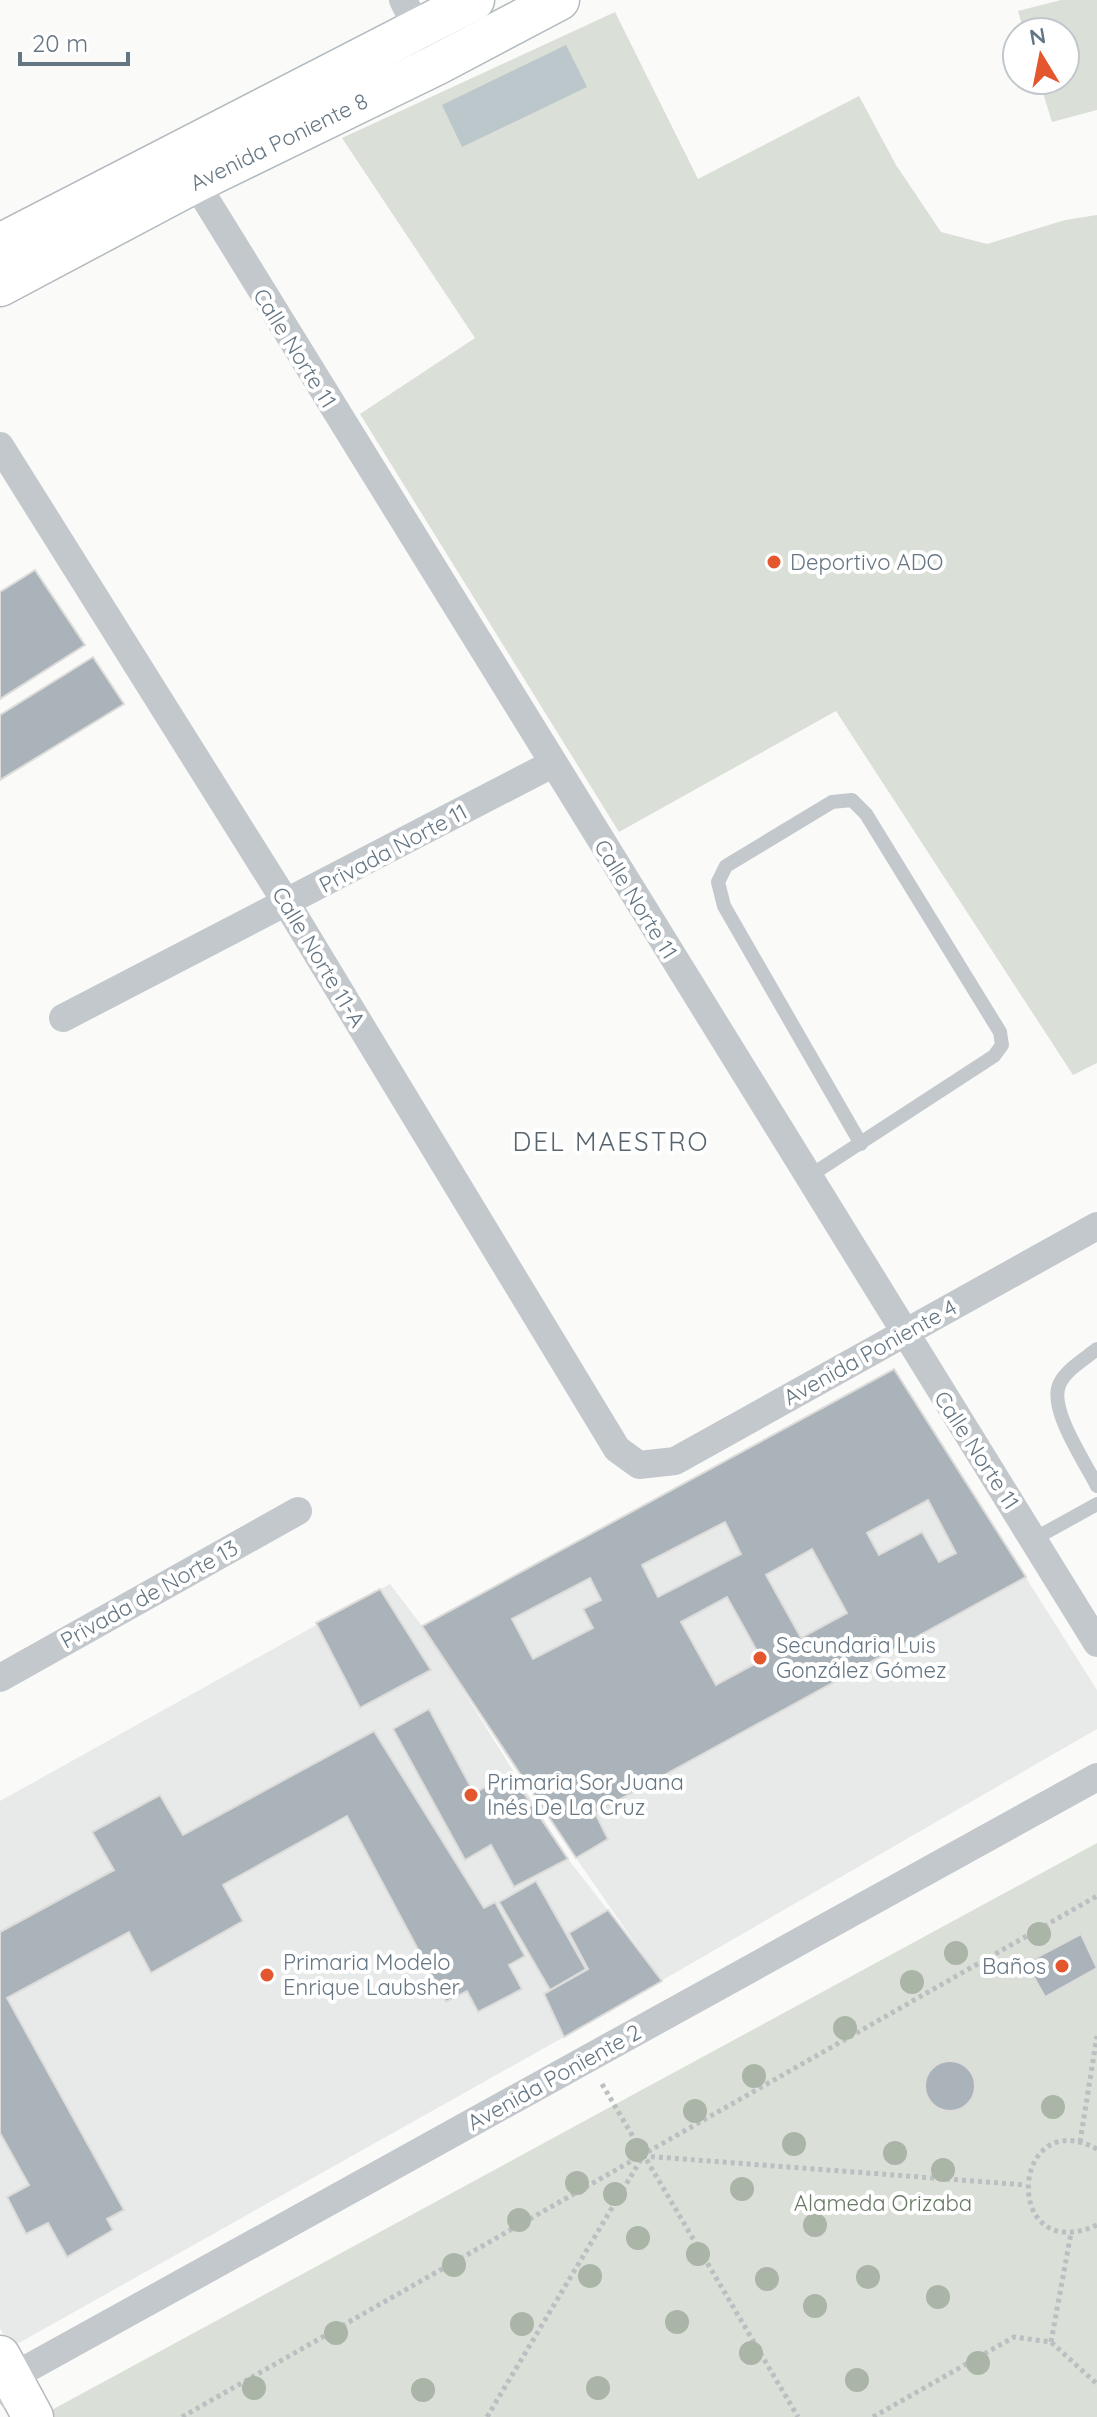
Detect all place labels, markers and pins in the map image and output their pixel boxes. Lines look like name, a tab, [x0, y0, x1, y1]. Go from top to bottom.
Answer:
place label: Deportivo ADO	[790, 548, 943, 576]
marker: Deportivo ADO	[765, 553, 783, 571]
place label: Secundaria Luis González Gómez	[776, 1631, 947, 1684]
marker: Secundaria Luis González Gómez	[751, 1649, 769, 1667]
place label: Primaria Sor Juana Inés De La Cruz	[487, 1768, 684, 1821]
marker: Primaria Sor Juana Inés De La Cruz	[462, 1786, 480, 1804]
place label: Primaria Modelo Enrique Laubsher	[283, 1948, 461, 2001]
place label: Baños	[982, 1952, 1046, 1980]
marker: Baños	[1053, 1957, 1071, 1975]
marker: Primaria Modelo Enrique Laubsher	[258, 1966, 276, 1984]

